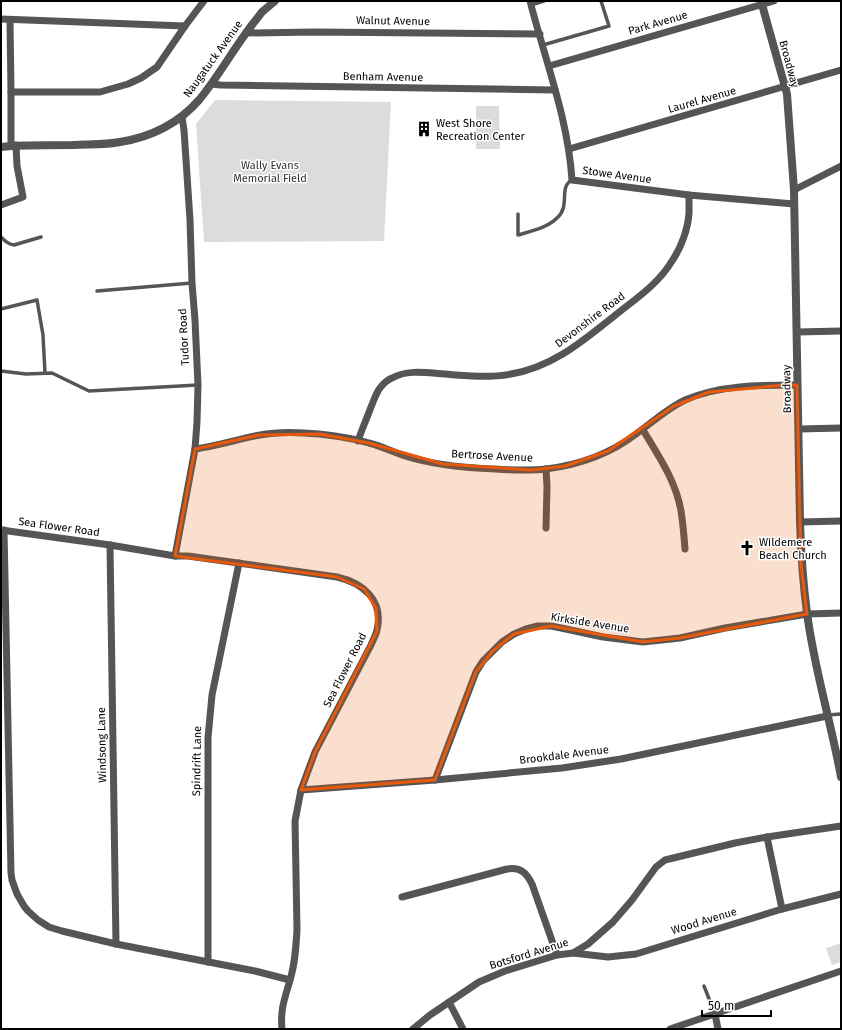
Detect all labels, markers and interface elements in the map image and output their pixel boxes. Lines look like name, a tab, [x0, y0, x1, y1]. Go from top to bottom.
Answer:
street label: Park Avenue	[627, 8, 689, 38]
street label: Walnut Avenue	[356, 14, 430, 28]
street label: Naugatuck Avenue	[181, 18, 245, 100]
street label: Broadway	[776, 39, 802, 90]
street label: Benham Avenue	[343, 70, 423, 84]
street label: Laurel Avenue	[666, 84, 738, 116]
place label: West Shore Recreation Center	[436, 117, 526, 143]
building icon: West Shore Recreation Center	[415, 120, 433, 138]
park label: Wally Evans Memorial Field	[233, 159, 307, 185]
street label: Stowe Avenue	[582, 164, 652, 186]
street label: Devonshire Road	[552, 289, 628, 351]
street label: Tudor Road	[176, 308, 192, 366]
street label: Broadway	[780, 364, 794, 413]
street label: Bertrose Avenue	[451, 447, 533, 465]
street label: Sea Flower Road	[17, 515, 101, 539]
place label: Wildemere Beach Church	[759, 536, 827, 562]
church icon: Wildemere Beach Church	[738, 539, 756, 557]
street label: Kirkside Avenue	[550, 610, 630, 636]
street label: Sea Flower Road	[321, 630, 369, 710]
street label: Windsong Lane	[95, 707, 109, 783]
street label: Spindrift Lane	[190, 726, 204, 796]
street label: Brookdale Avenue	[519, 743, 609, 767]
street label: Wood Avenue	[670, 905, 738, 937]
street label: Botsford Avenue	[488, 936, 570, 972]
scale bar	[702, 992, 771, 1018]
text: 50 m	[708, 999, 734, 1013]

